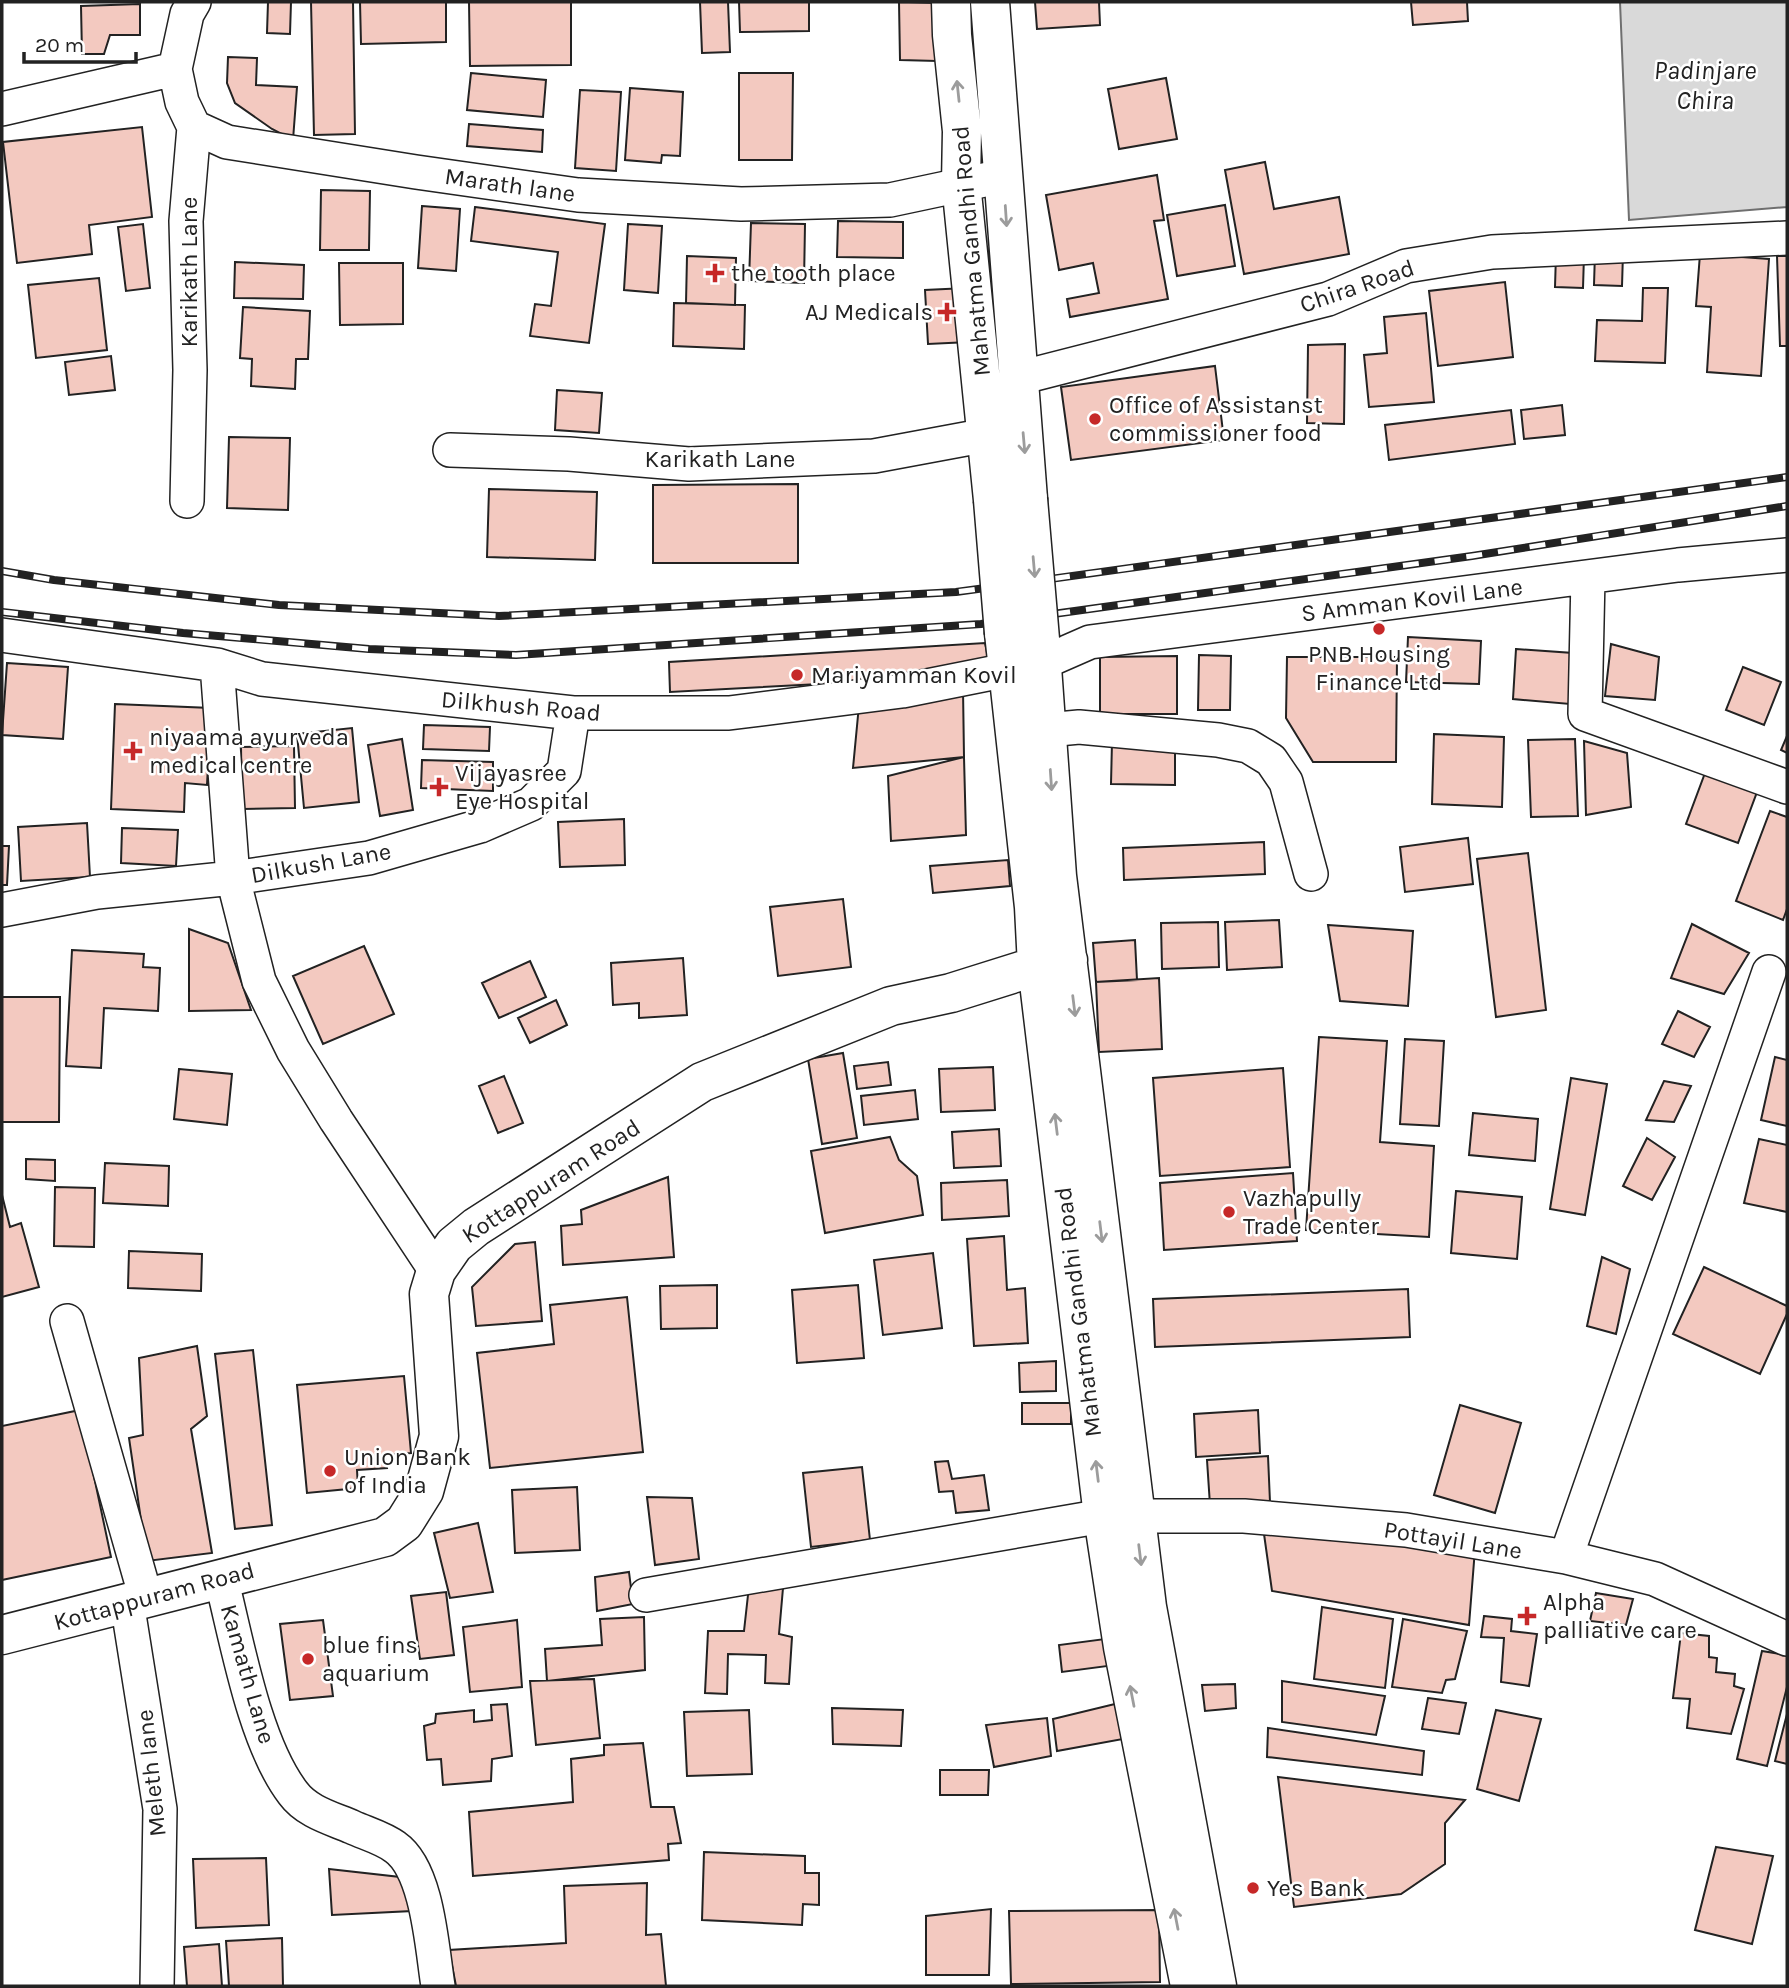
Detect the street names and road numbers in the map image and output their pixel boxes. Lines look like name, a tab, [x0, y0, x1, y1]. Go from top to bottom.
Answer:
street label: Mahatma Gandhi Road	[946, 124, 996, 378]
street label: Marath lane	[443, 162, 577, 208]
street label: Karikath Lane	[175, 197, 203, 347]
street label: Chira Road	[1296, 253, 1418, 319]
street label: Karikath Lane	[645, 445, 795, 473]
street label: S Amman Kovil Lane	[1300, 573, 1524, 627]
street label: Dilkhush Road	[440, 685, 602, 727]
street label: Dilkush Lane	[249, 837, 393, 889]
street label: Kottappuram Road	[457, 1113, 645, 1249]
street label: Mahatma Gandhi Road	[1049, 1185, 1107, 1439]
street label: Pottayil Lane	[1382, 1515, 1524, 1565]
street label: Kottappuram Road	[50, 1556, 258, 1636]
street label: Kamath Lane	[215, 1601, 281, 1747]
street label: Meleth lane	[130, 1708, 172, 1838]

